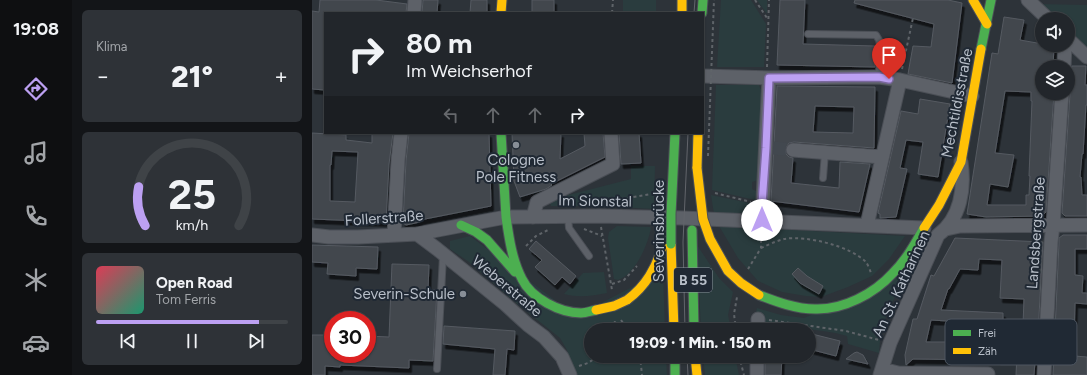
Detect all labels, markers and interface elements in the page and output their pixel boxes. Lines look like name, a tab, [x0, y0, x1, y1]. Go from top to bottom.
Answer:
map controls	[1035, 12, 1075, 100]
button: sound	[1035, 12, 1075, 52]
text: 19:08	[13, 18, 59, 40]
text: 80 m	[406, 26, 472, 60]
icon: right	[340, 28, 392, 80]
pin	[872, 38, 906, 79]
text: Klima	[96, 39, 128, 54]
icon: arrive	[878, 44, 900, 66]
street label: Mechtildisstraße	[938, 47, 976, 159]
text: 21°	[171, 58, 213, 95]
text: Im Weichserhof	[406, 60, 532, 82]
button: layers	[1035, 60, 1075, 100]
text: −	[96, 63, 110, 90]
text: +	[274, 63, 288, 90]
icon: directions	[22, 75, 50, 103]
icon: left	[440, 104, 462, 126]
icon: ahead	[482, 104, 504, 126]
icon: ahead	[524, 104, 546, 126]
icon: right	[566, 104, 588, 126]
icon: music	[22, 139, 50, 167]
marker: Cologne Pole Fitness	[511, 140, 521, 150]
place label: Cologne Pole Fitness	[476, 151, 556, 186]
text: 25	[168, 168, 216, 218]
street label: Landsbergstraße	[1023, 176, 1049, 290]
street label: Severinsbrücke	[650, 180, 668, 282]
street label: Im Sionstal	[558, 191, 632, 211]
position arrow	[741, 199, 783, 241]
icon: phone	[22, 202, 50, 230]
street label: Follerstraße	[344, 206, 424, 230]
text: km/h	[176, 215, 208, 233]
street label: An St. Katharinen	[868, 228, 934, 340]
street label: Weberstraße	[468, 251, 546, 321]
icon: climate	[22, 266, 50, 294]
road number: B 55	[674, 268, 712, 292]
text: Open Road	[156, 274, 233, 292]
place label: Severin-Schule	[353, 285, 455, 303]
marker: Severin-Schule	[458, 289, 468, 299]
text: Tom Ferris	[156, 292, 216, 307]
speed limit sign: 30	[324, 311, 376, 363]
legend	[945, 319, 1077, 365]
text: Frei	[978, 327, 996, 340]
icon: car	[22, 329, 50, 357]
icon: previous	[117, 330, 139, 352]
icon: pause	[181, 330, 203, 352]
icon: next	[245, 330, 267, 352]
text: 19:09 · 1 Min. · 150 m	[629, 334, 771, 352]
text: Zäh	[978, 345, 997, 358]

